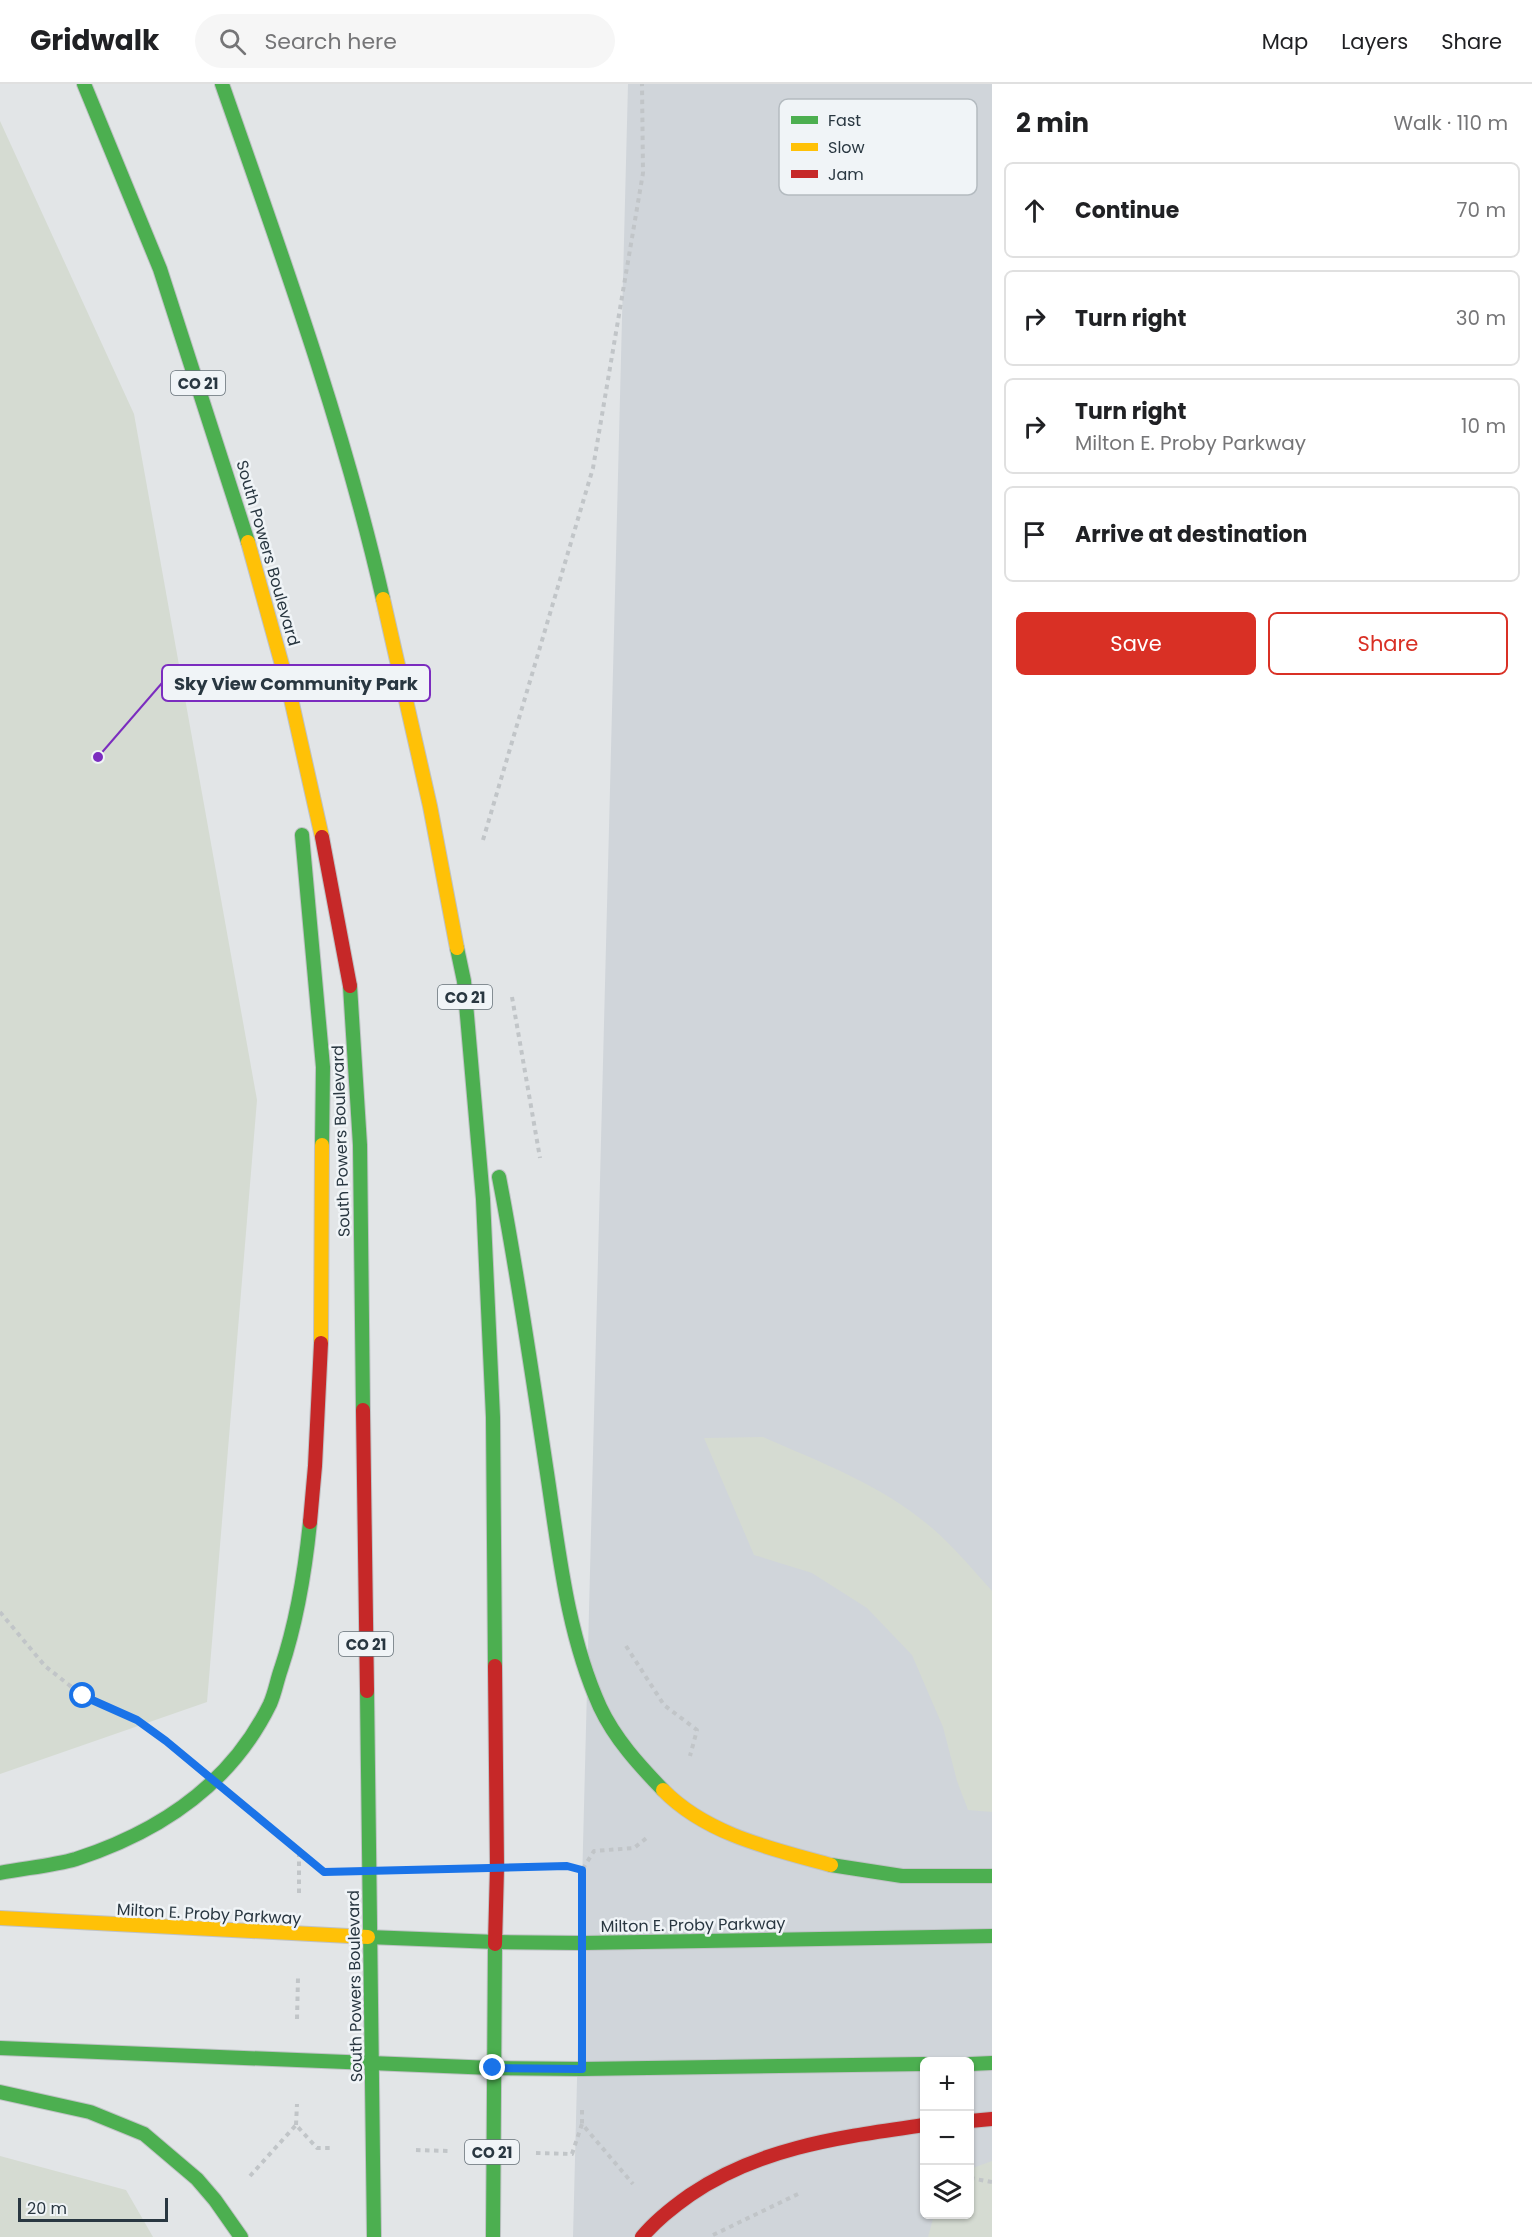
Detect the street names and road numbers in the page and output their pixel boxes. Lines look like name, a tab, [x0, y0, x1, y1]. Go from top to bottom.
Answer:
road number: CO 21	[171, 371, 225, 395]
street label: South Powers Boulevard	[230, 458, 306, 648]
road number: CO 21	[438, 985, 492, 1009]
street label: South Powers Boulevard	[326, 1045, 356, 1237]
road number: CO 21	[339, 1632, 393, 1656]
street label: South Powers Boulevard	[342, 1890, 368, 2082]
street label: Milton E. Proby Parkway	[116, 1898, 302, 1930]
street label: Milton E. Proby Parkway	[600, 1912, 786, 1938]
road number: CO 21	[465, 2140, 519, 2164]

